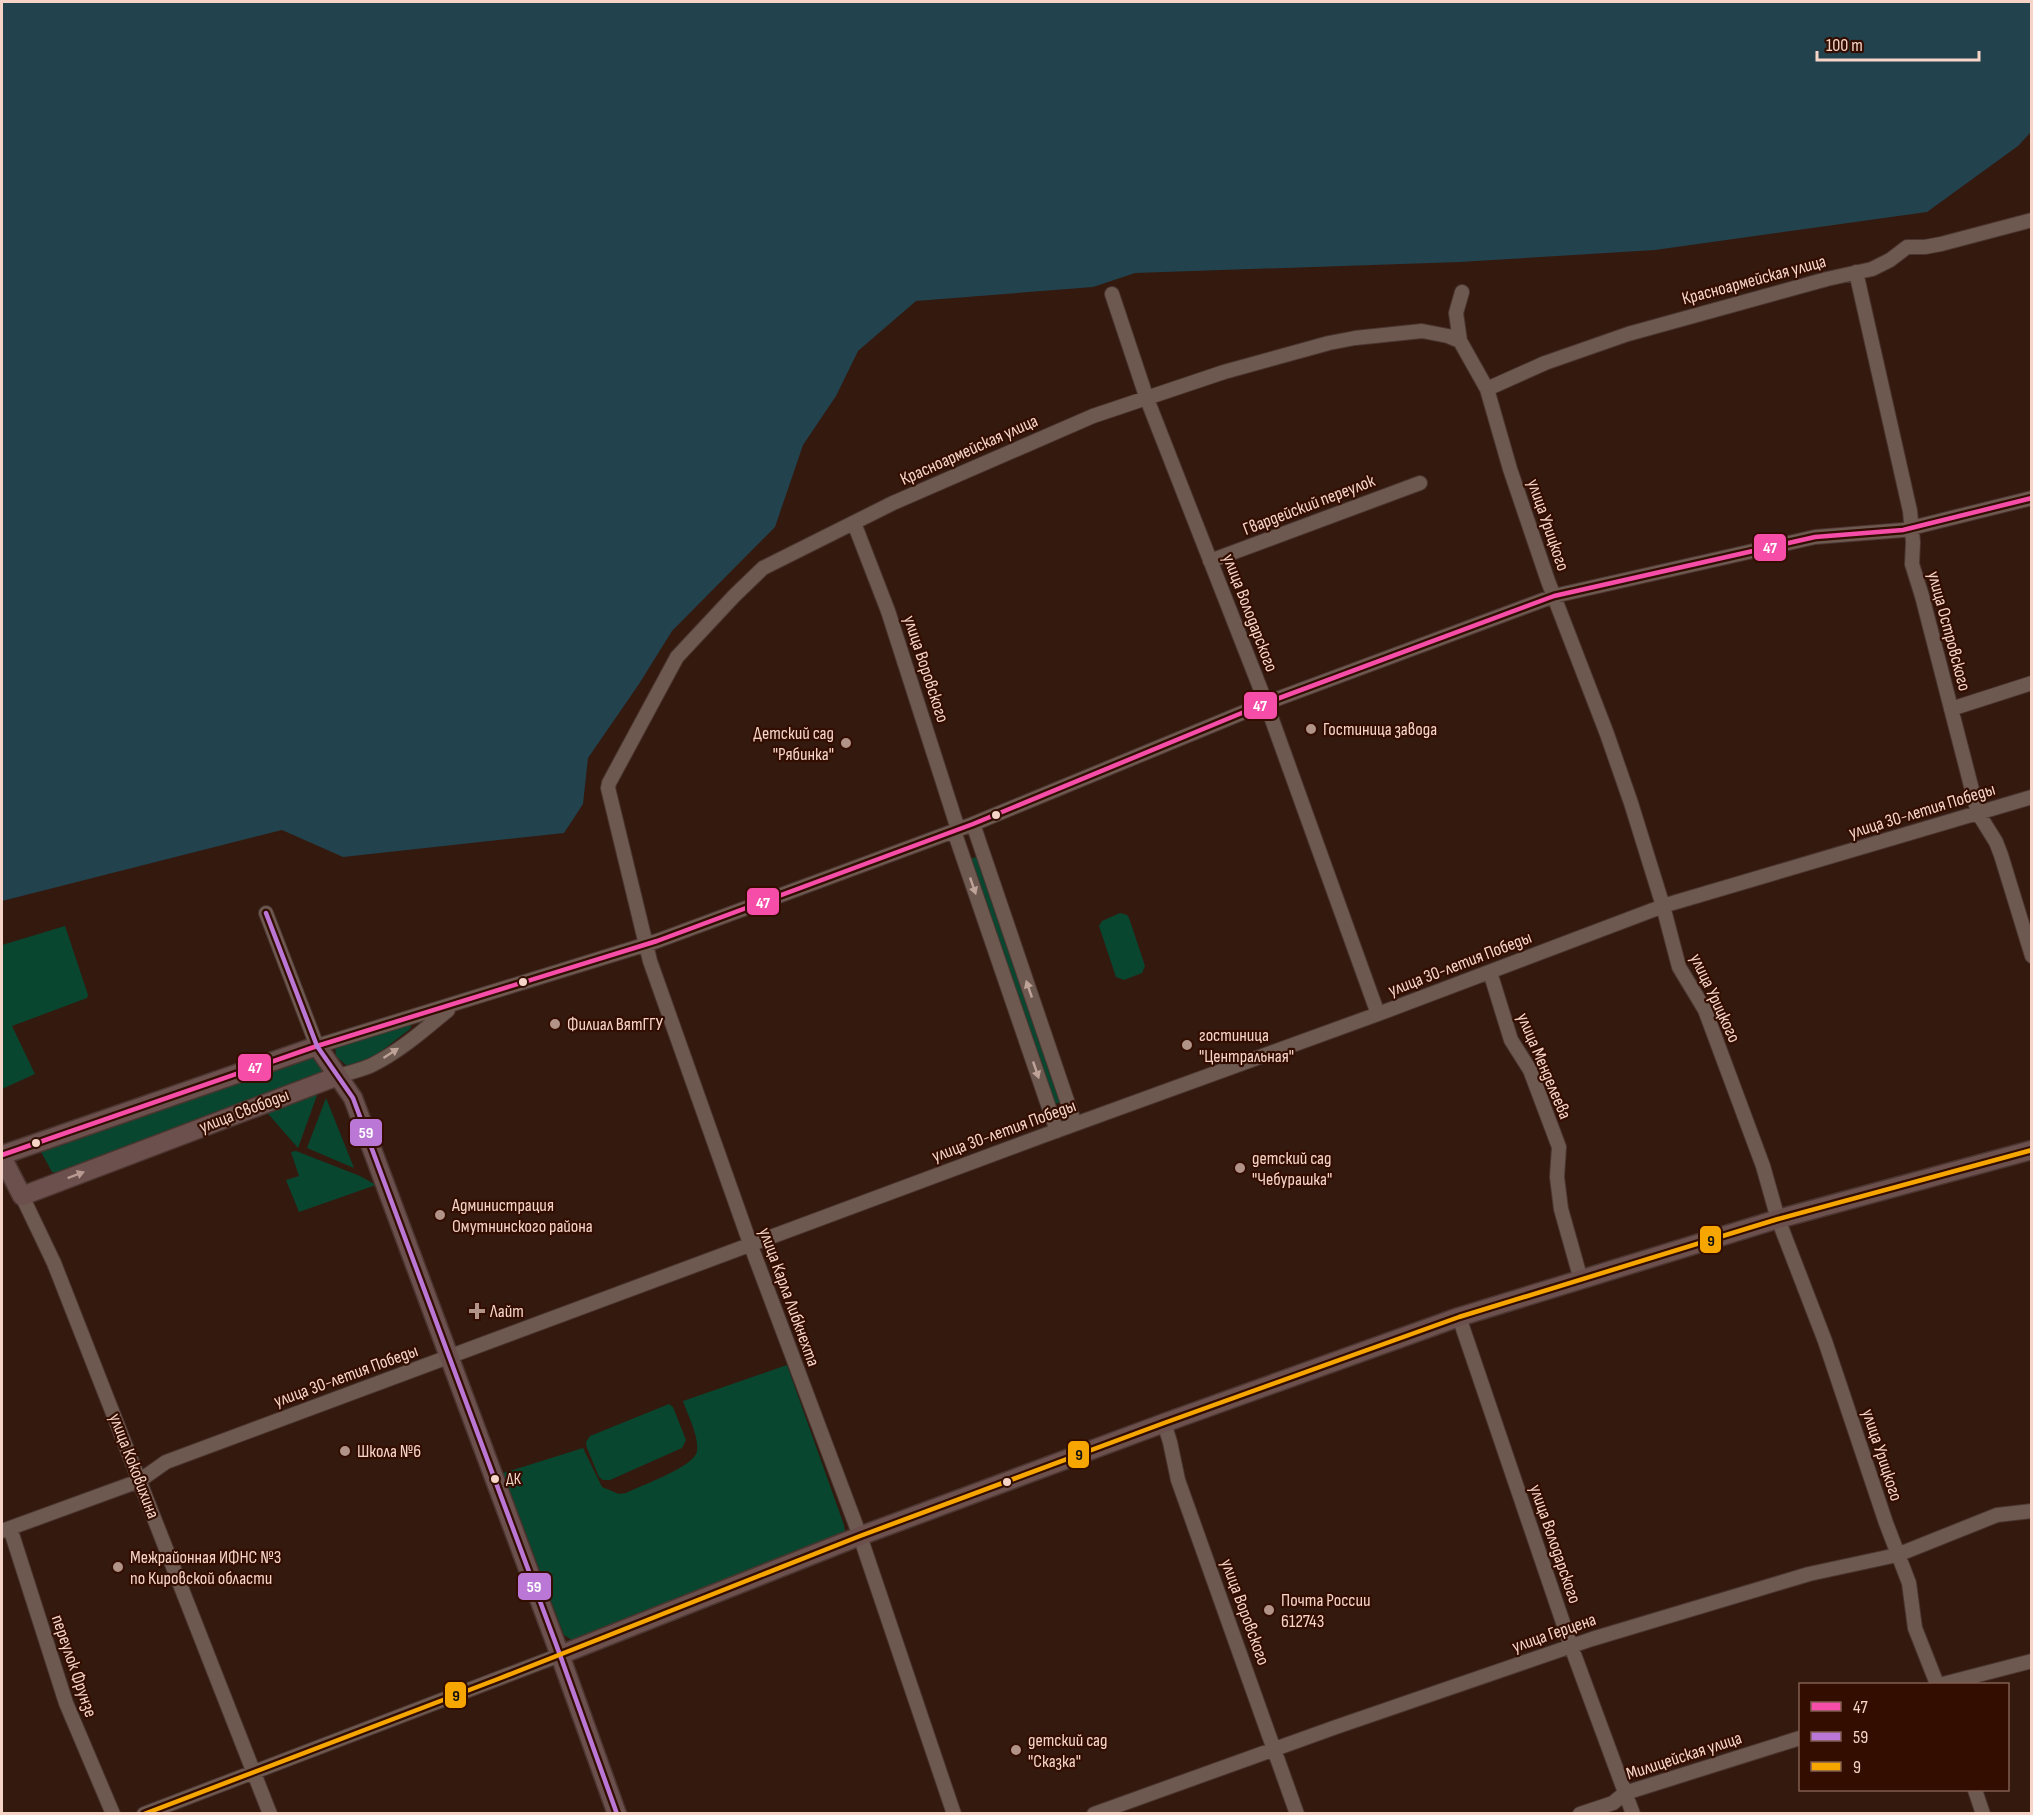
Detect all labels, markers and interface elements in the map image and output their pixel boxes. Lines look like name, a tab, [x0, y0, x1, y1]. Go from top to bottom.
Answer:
scale bar	[1817, 24, 1979, 62]
text: 100 m	[1826, 35, 1863, 56]
street label: Красноармейская улица	[1680, 251, 1828, 309]
street label: Красноармейская улица	[897, 410, 1041, 490]
street label: Гвардейский переулок	[1240, 470, 1378, 540]
street label: улица Урицкого	[1523, 476, 1573, 574]
line badge: 47	[1753, 533, 1787, 562]
text: 47	[1763, 539, 1777, 558]
street label: улица Володарского	[1218, 551, 1282, 675]
street label: улица Островского	[1923, 569, 1975, 693]
street label: улица Воровского	[899, 613, 953, 725]
line badge: 47	[1243, 691, 1278, 720]
text: 47	[1253, 697, 1267, 716]
place label: Гостиница завода	[1323, 719, 1437, 740]
marker: Гостиница завода	[1304, 722, 1318, 736]
place label: Детский сад "Рябинка"	[753, 723, 834, 765]
marker: Детский сад "Рябинка"	[839, 736, 853, 750]
street label: улица 30-летия Победы	[1846, 779, 1998, 843]
unlabelled marker	[990, 809, 1002, 821]
one-way arrow	[969, 877, 978, 895]
line badge: 47	[746, 887, 780, 916]
text: 47	[756, 894, 770, 913]
street label: улица 30-летия Победы	[1385, 927, 1535, 1001]
street label: улица Урицкого	[1685, 950, 1745, 1046]
unlabelled marker	[517, 976, 529, 988]
one-way arrow	[1024, 980, 1033, 998]
street label: улица Менделеева	[1512, 1010, 1576, 1122]
place label: Филиал ВятГГУ	[567, 1014, 664, 1035]
marker: Филиал ВятГГУ	[548, 1017, 562, 1031]
place label: гостиница "Центральная"	[1199, 1025, 1294, 1067]
marker: гостиница "Центральная"	[1180, 1038, 1194, 1052]
one-way arrow	[383, 1048, 400, 1059]
line badge: 47	[237, 1053, 272, 1082]
text: 47	[248, 1059, 262, 1078]
one-way arrow	[1032, 1061, 1041, 1079]
street label: улица Свободы	[196, 1084, 292, 1138]
street label: улица 30-летия Победы	[929, 1095, 1079, 1167]
line badge: 59	[349, 1118, 383, 1147]
text: 59	[359, 1124, 373, 1143]
unlabelled marker	[30, 1137, 42, 1149]
place label: детский сад "Чебурашка"	[1252, 1148, 1332, 1190]
marker: детский сад "Чебурашка"	[1233, 1161, 1247, 1175]
one-way arrow	[68, 1169, 86, 1179]
place label: Администрация Омутнинского района	[451, 1195, 593, 1237]
marker: Администрация Омутнинского района	[433, 1208, 447, 1222]
street label: улица Карла Либкнехта	[754, 1225, 824, 1369]
line badge: 9	[1699, 1225, 1722, 1254]
text: 9	[1707, 1232, 1715, 1251]
place label: Лайт	[489, 1301, 524, 1322]
marker: Лайт	[468, 1302, 486, 1320]
street label: улица 30-летия Победы	[271, 1340, 421, 1412]
street label: улица Урицкого	[1857, 1406, 1907, 1504]
street label: улица Коковихина	[104, 1410, 164, 1522]
line badge: 9	[1067, 1440, 1090, 1469]
place label: Школа №6	[357, 1441, 421, 1462]
marker: Школа №6	[338, 1444, 352, 1458]
text: 9	[1075, 1446, 1083, 1465]
place label: ДК	[506, 1470, 522, 1489]
marker: ДК	[489, 1473, 501, 1485]
unlabelled marker	[1001, 1476, 1013, 1488]
street label: улица Володарского	[1525, 1482, 1585, 1606]
place label: Межрайонная ИФНС №3 по Кировской области	[130, 1547, 281, 1589]
street label: улица Воровского	[1216, 1556, 1274, 1668]
marker: Межрайонная ИФНС №3 по Кировской области	[111, 1560, 125, 1574]
line badge: 59	[517, 1572, 552, 1601]
text: 59	[527, 1578, 541, 1597]
place label: Почта России 612743	[1281, 1590, 1371, 1632]
marker: Почта России 612743	[1262, 1603, 1276, 1617]
street label: улица Герцена	[1509, 1609, 1599, 1657]
street label: переулок Фрунзе	[47, 1612, 101, 1720]
line badge: 9	[444, 1681, 467, 1709]
legend	[1799, 1683, 2009, 1791]
text: 9	[452, 1687, 460, 1706]
text: 47	[1853, 1697, 1868, 1718]
street label: Милицейская улица	[1624, 1727, 1744, 1785]
text: 59	[1853, 1727, 1868, 1748]
place label: детский сад "Сказка"	[1028, 1730, 1108, 1772]
marker: детский сад "Сказка"	[1009, 1743, 1023, 1757]
text: 9	[1853, 1757, 1861, 1778]

